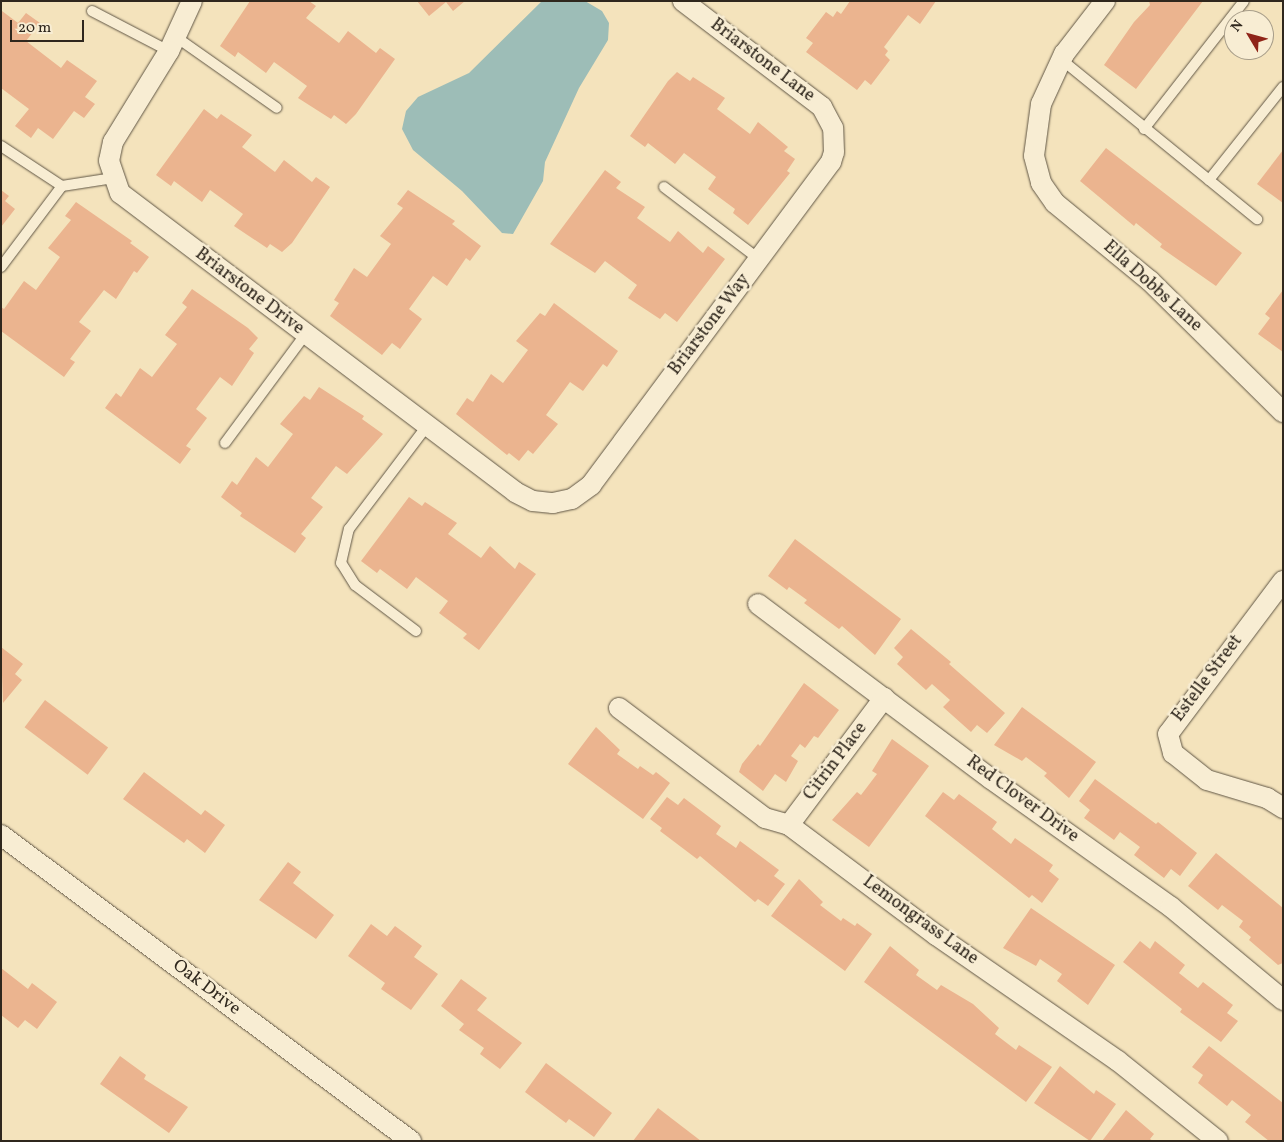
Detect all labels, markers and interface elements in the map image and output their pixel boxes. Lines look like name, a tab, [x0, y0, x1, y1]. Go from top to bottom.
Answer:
scale bar	[12, 10, 86, 42]
north arrow	[1224, 10, 1274, 60]
street label: Briarstone Lane	[705, 15, 819, 107]
text: N	[1227, 17, 1248, 36]
text: 20 m	[18, 18, 51, 39]
street label: Ella Dobbs Lane	[1098, 237, 1206, 337]
street label: Briarstone Drive	[190, 244, 308, 340]
street label: Briarstone Way	[665, 270, 755, 380]
street label: Estelle Street	[1168, 631, 1248, 727]
street label: Citrin Place	[800, 719, 872, 805]
street label: Red Clover Drive	[962, 752, 1082, 848]
street label: Lemongrass Lane	[858, 872, 982, 970]
street label: Oak Drive	[168, 955, 244, 1021]

